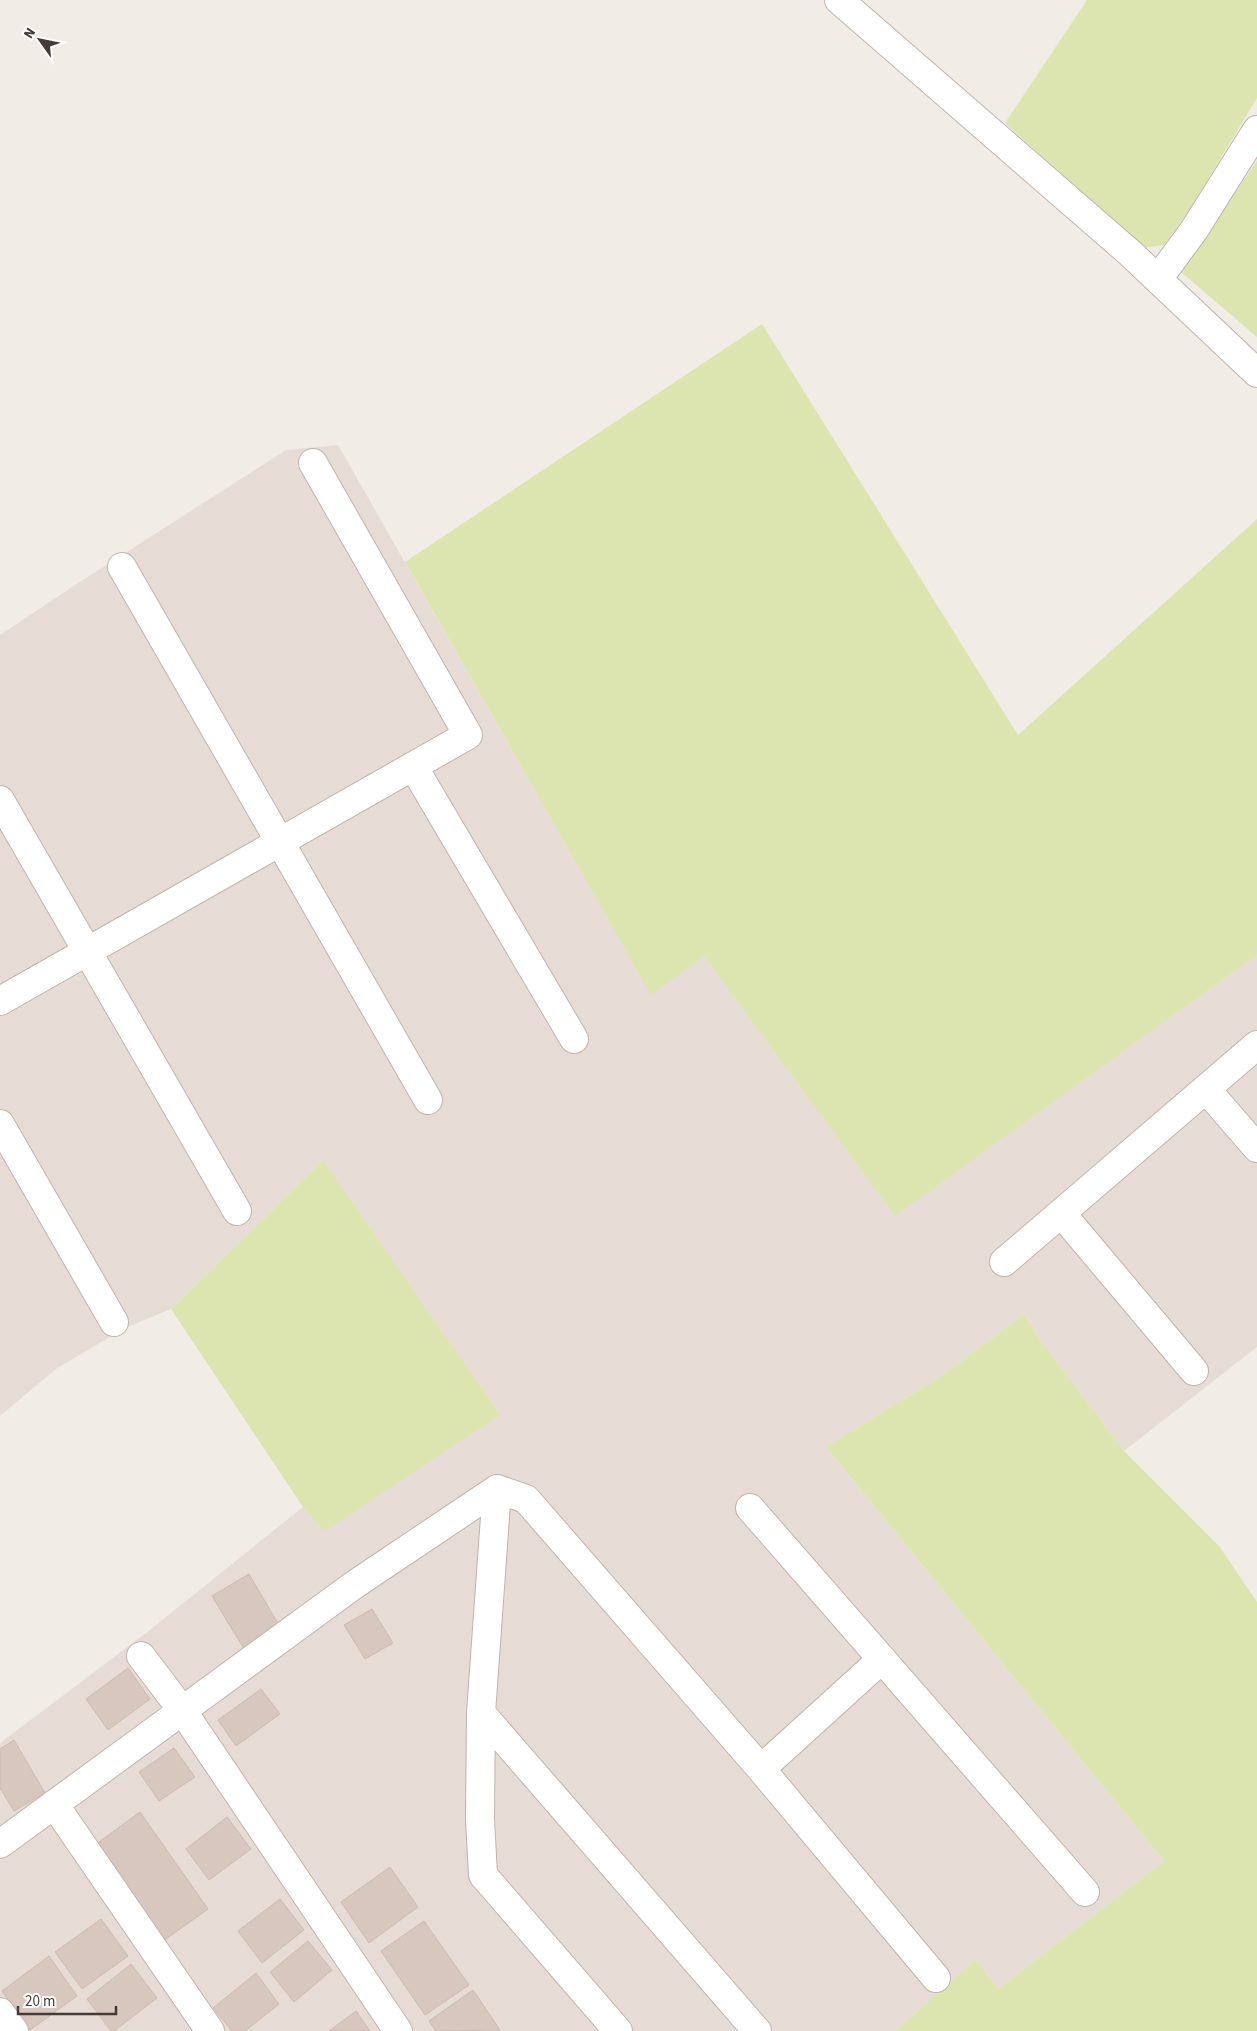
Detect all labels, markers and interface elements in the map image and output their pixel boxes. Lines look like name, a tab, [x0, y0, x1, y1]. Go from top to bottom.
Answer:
north arrow	[15, 15, 65, 65]
text: N	[19, 24, 41, 43]
scale bar	[18, 1984, 115, 2016]
text: 20 m	[25, 1991, 55, 2012]

